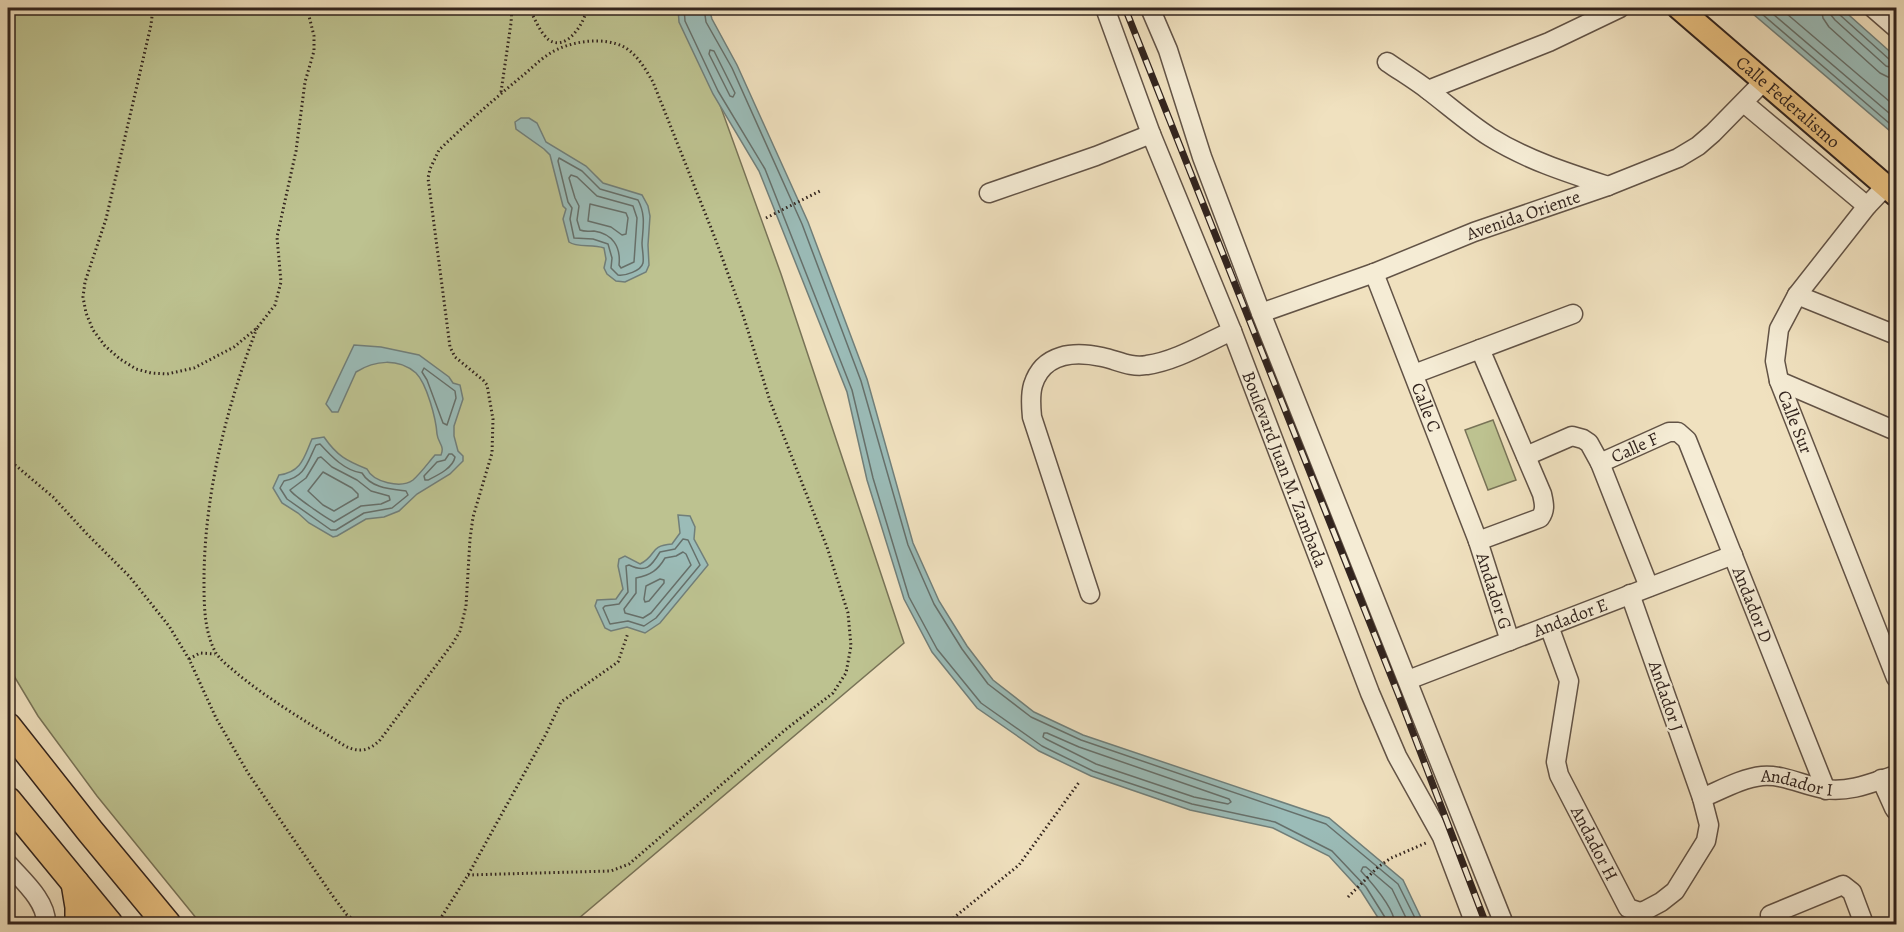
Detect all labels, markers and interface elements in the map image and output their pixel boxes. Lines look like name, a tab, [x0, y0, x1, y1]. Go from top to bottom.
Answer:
street label: Calle Federalismo	[1731, 50, 1845, 154]
street label: Avenida Oriente	[1462, 184, 1583, 246]
street label: Boulevard Juan M. Zambada	[1236, 368, 1333, 571]
street label: Calle C	[1406, 379, 1447, 436]
street label: Calle Sur	[1772, 387, 1819, 457]
street label: Calle F	[1607, 426, 1662, 468]
street label: Andador G	[1470, 549, 1518, 632]
street label: Andador D	[1726, 562, 1778, 646]
street label: Andador E	[1529, 592, 1611, 643]
street label: Andador J	[1642, 657, 1689, 734]
street label: Andador I	[1760, 764, 1834, 802]
street label: Andador H	[1565, 801, 1624, 885]

